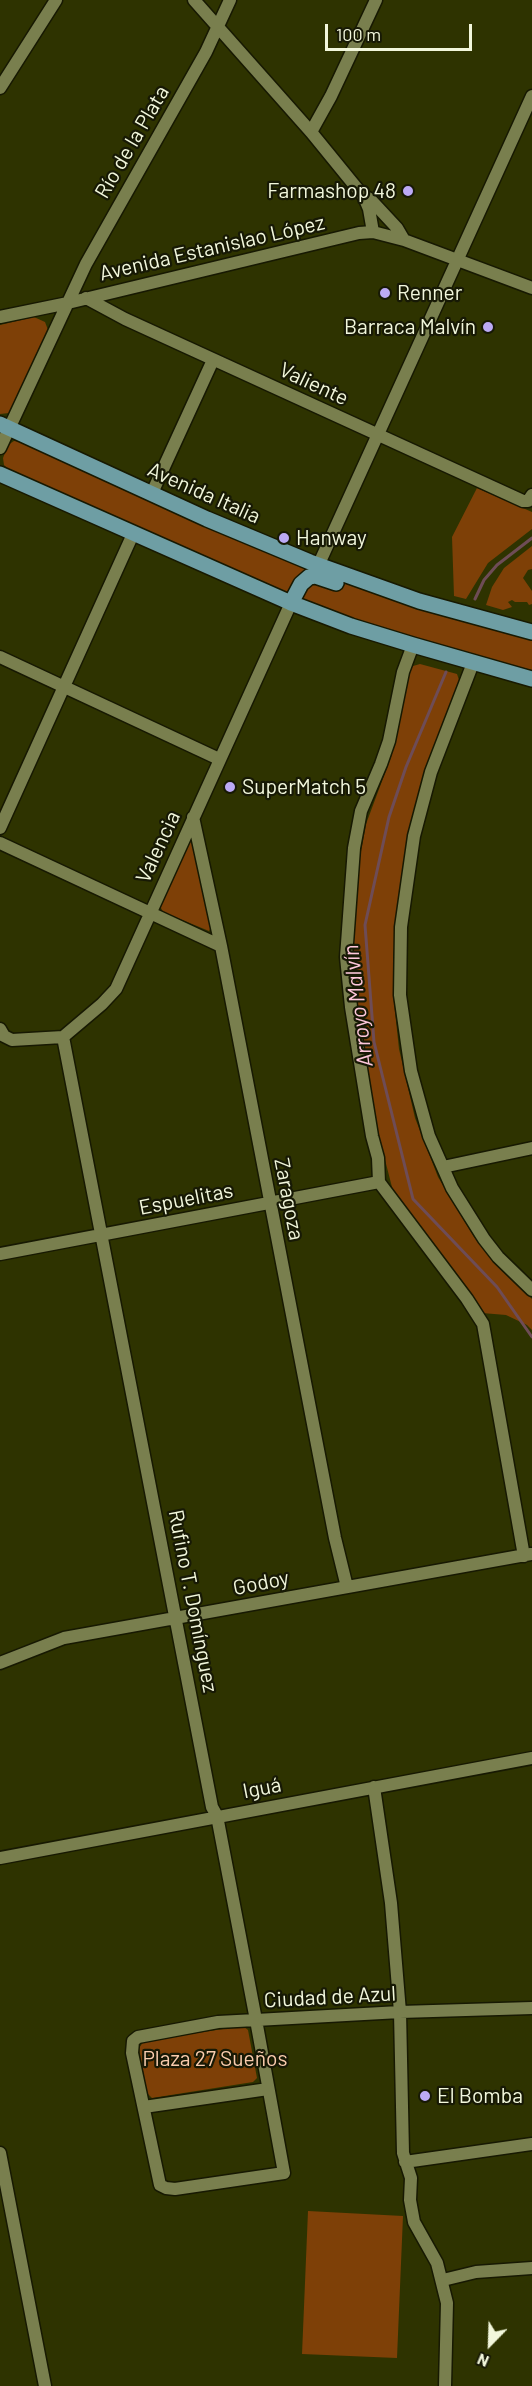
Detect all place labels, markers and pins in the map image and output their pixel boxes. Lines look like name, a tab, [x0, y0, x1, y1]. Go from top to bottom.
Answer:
place label: Farmashop 48	[267, 178, 396, 204]
marker: Farmashop 48	[401, 184, 415, 198]
place label: Renner	[397, 280, 462, 306]
marker: Renner	[378, 286, 392, 300]
place label: Barraca Malvín	[344, 314, 476, 340]
marker: Barraca Malvín	[481, 320, 495, 334]
place label: Hanway	[296, 525, 367, 551]
marker: Hanway	[277, 531, 291, 545]
place label: SuperMatch 5	[242, 774, 366, 800]
marker: SuperMatch 5	[223, 780, 237, 794]
place label: El Bomba	[437, 2083, 523, 2109]
marker: El Bomba	[418, 2089, 432, 2103]

